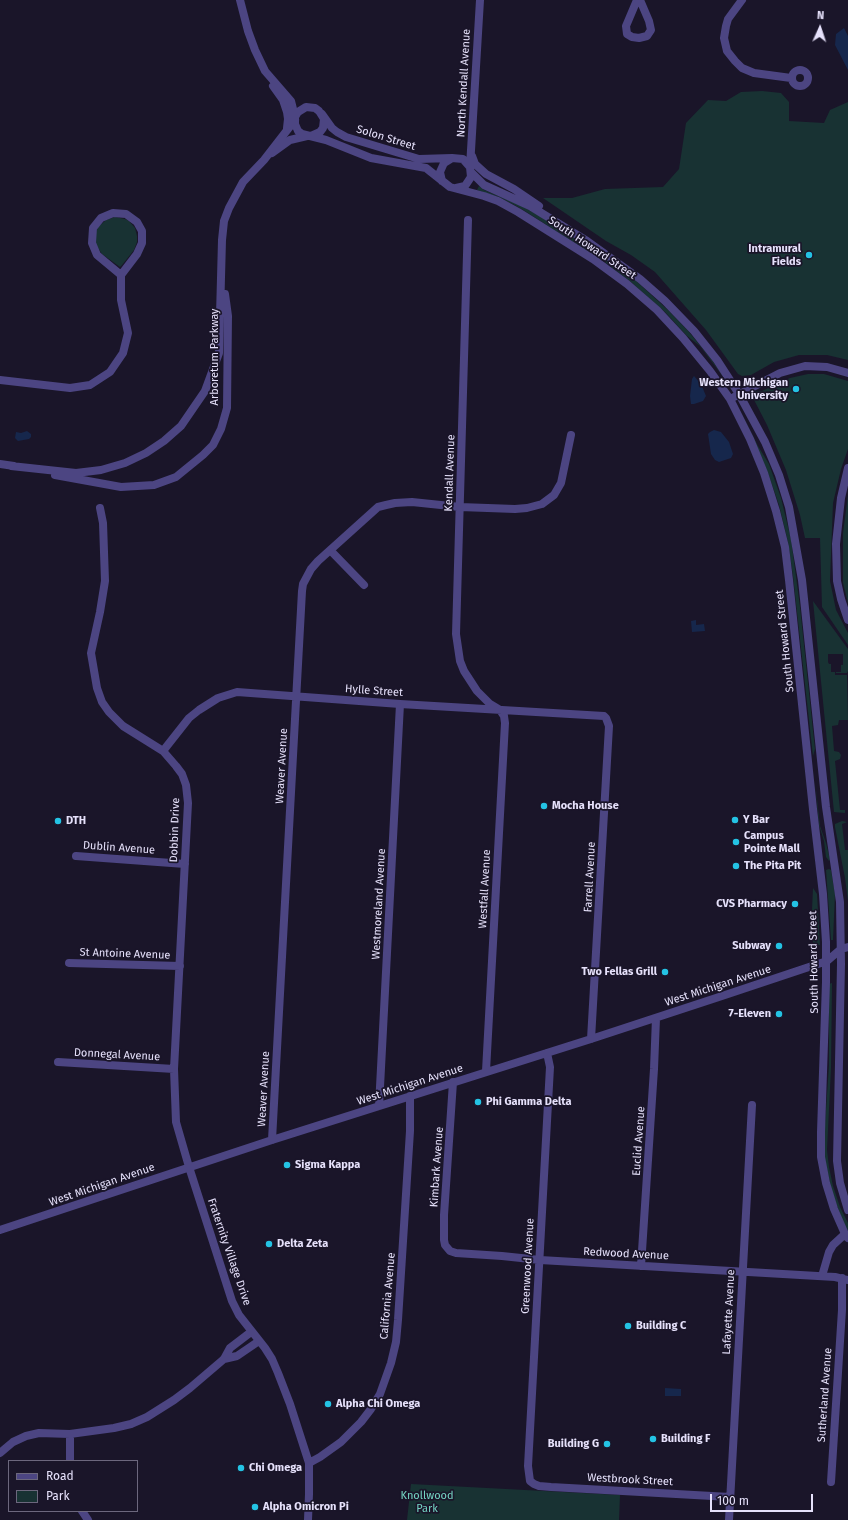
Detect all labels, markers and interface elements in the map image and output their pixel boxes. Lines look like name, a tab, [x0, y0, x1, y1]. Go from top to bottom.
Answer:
north arrow	[800, 8, 840, 48]
text: N	[817, 9, 825, 22]
street label: North Kendall Avenue	[455, 28, 473, 138]
street label: Solon Street	[355, 123, 417, 153]
street label: South Howard Street	[546, 214, 638, 282]
place label: Intramural Fields	[748, 242, 801, 268]
marker: Intramural Fields	[804, 250, 814, 260]
street label: Arboretum Parkway	[208, 309, 222, 405]
place label: Western Michigan University	[699, 376, 788, 402]
marker: Western Michigan University	[791, 384, 801, 394]
street label: Kendall Avenue	[442, 434, 458, 512]
street label: South Howard Street	[773, 589, 797, 693]
street label: Hylle Street	[345, 682, 403, 700]
street label: Weaver Avenue	[273, 728, 291, 804]
street label: Dobbin Drive	[167, 797, 183, 863]
place label: Mocha House	[552, 799, 619, 813]
marker: Mocha House	[539, 801, 549, 811]
place label: Y Bar	[743, 813, 769, 827]
place label: DTH	[66, 814, 86, 828]
marker: Y Bar	[730, 815, 740, 825]
marker: DTH	[53, 816, 63, 826]
place label: Campus Pointe Mall	[744, 829, 800, 855]
marker: Campus Pointe Mall	[731, 837, 741, 847]
street label: Dublin Avenue	[83, 839, 155, 857]
street label: Farrell Avenue	[582, 841, 598, 913]
street label: Westmoreland Avenue	[369, 848, 389, 960]
street label: Westfall Avenue	[476, 849, 494, 929]
place label: The Pita Pit	[744, 859, 801, 873]
marker: The Pita Pit	[731, 861, 741, 871]
place label: CVS Pharmacy	[716, 897, 787, 911]
marker: CVS Pharmacy	[790, 899, 800, 909]
street label: South Howard Street	[807, 910, 821, 1014]
place label: Subway	[732, 939, 771, 953]
marker: Subway	[774, 941, 784, 951]
street label: St Antoine Avenue	[79, 946, 171, 962]
street label: West Michigan Avenue	[663, 963, 773, 1009]
place label: Two Fellas Grill	[582, 965, 657, 979]
marker: Two Fellas Grill	[660, 967, 670, 977]
place label: 7-Eleven	[729, 1007, 771, 1021]
marker: 7-Eleven	[774, 1009, 784, 1019]
street label: Donnegal Avenue	[74, 1046, 160, 1064]
street label: Weaver Avenue	[255, 1051, 273, 1127]
street label: West Michigan Avenue	[355, 1062, 465, 1108]
place label: Phi Gamma Delta	[486, 1095, 571, 1109]
marker: Phi Gamma Delta	[473, 1097, 483, 1107]
street label: Euclid Avenue	[630, 1106, 648, 1176]
street label: Kimbark Avenue	[428, 1126, 446, 1208]
place label: Sigma Kappa	[295, 1158, 360, 1172]
marker: Sigma Kappa	[282, 1160, 292, 1170]
street label: West Michigan Avenue	[47, 1161, 157, 1209]
street label: Fraternity Village Drive	[204, 1197, 254, 1307]
street label: Greenwood Avenue	[519, 1218, 537, 1314]
place label: Delta Zeta	[277, 1237, 328, 1251]
marker: Delta Zeta	[264, 1239, 274, 1249]
street label: Redwood Avenue	[583, 1245, 669, 1263]
street label: California Avenue	[378, 1252, 398, 1340]
street label: Lafayette Avenue	[720, 1269, 738, 1355]
place label: Building C	[636, 1319, 686, 1333]
marker: Building C	[623, 1321, 633, 1331]
street label: Sutherland Avenue	[815, 1347, 835, 1443]
place label: Alpha Chi Omega	[336, 1397, 420, 1411]
marker: Alpha Chi Omega	[323, 1399, 333, 1409]
place label: Building F	[661, 1432, 710, 1446]
marker: Building F	[648, 1434, 658, 1444]
place label: Building G	[548, 1437, 599, 1451]
marker: Building G	[602, 1439, 612, 1449]
legend	[8, 1460, 138, 1512]
place label: Chi Omega	[249, 1461, 302, 1475]
marker: Chi Omega	[236, 1463, 246, 1473]
text: Road	[46, 1469, 74, 1483]
street label: Westbrook Street	[587, 1471, 673, 1489]
scale bar	[712, 1486, 815, 1512]
text: Park	[46, 1489, 70, 1503]
park label: Knollwood Park	[400, 1489, 454, 1515]
text: 100 m	[717, 1494, 749, 1508]
place label: Alpha Omicron Pi	[263, 1500, 349, 1514]
marker: Alpha Omicron Pi	[250, 1502, 260, 1512]

